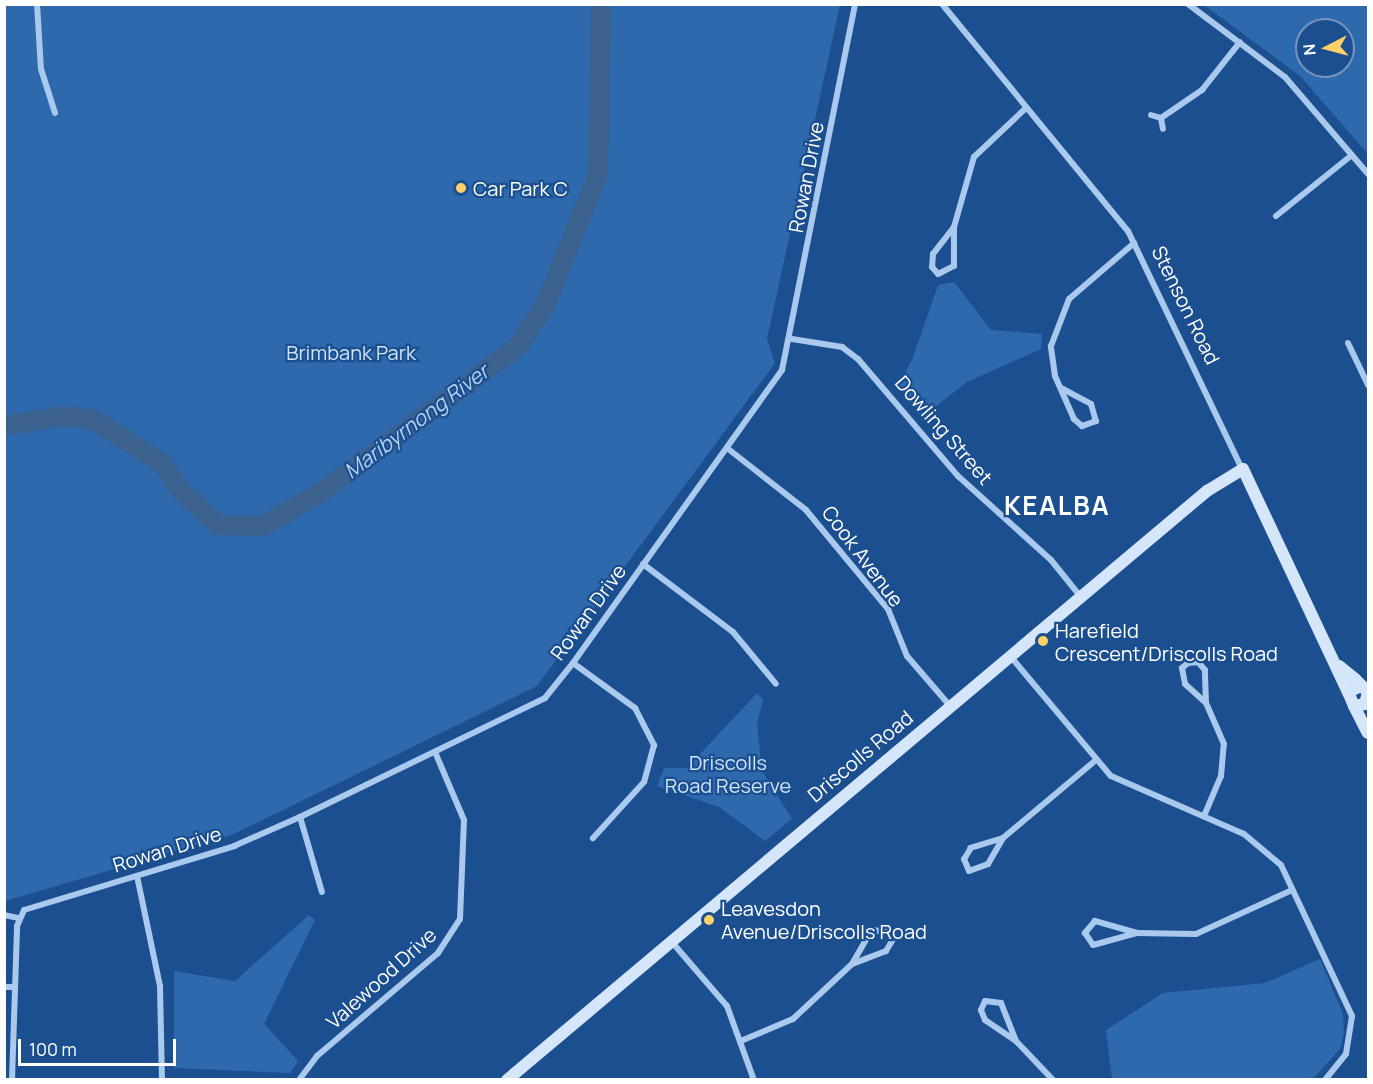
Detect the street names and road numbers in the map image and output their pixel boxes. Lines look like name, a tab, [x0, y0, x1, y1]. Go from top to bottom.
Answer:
street label: Rowan Drive	[783, 119, 829, 235]
street label: Stenson Road	[1147, 242, 1225, 368]
street label: Dowling Street	[890, 371, 998, 489]
street label: Cook Avenue	[817, 501, 909, 611]
street label: Rowan Drive	[545, 559, 631, 665]
street label: Driscolls Road	[803, 705, 917, 807]
street label: Rowan Drive	[110, 821, 224, 877]
street label: Valewood Drive	[321, 922, 441, 1034]

